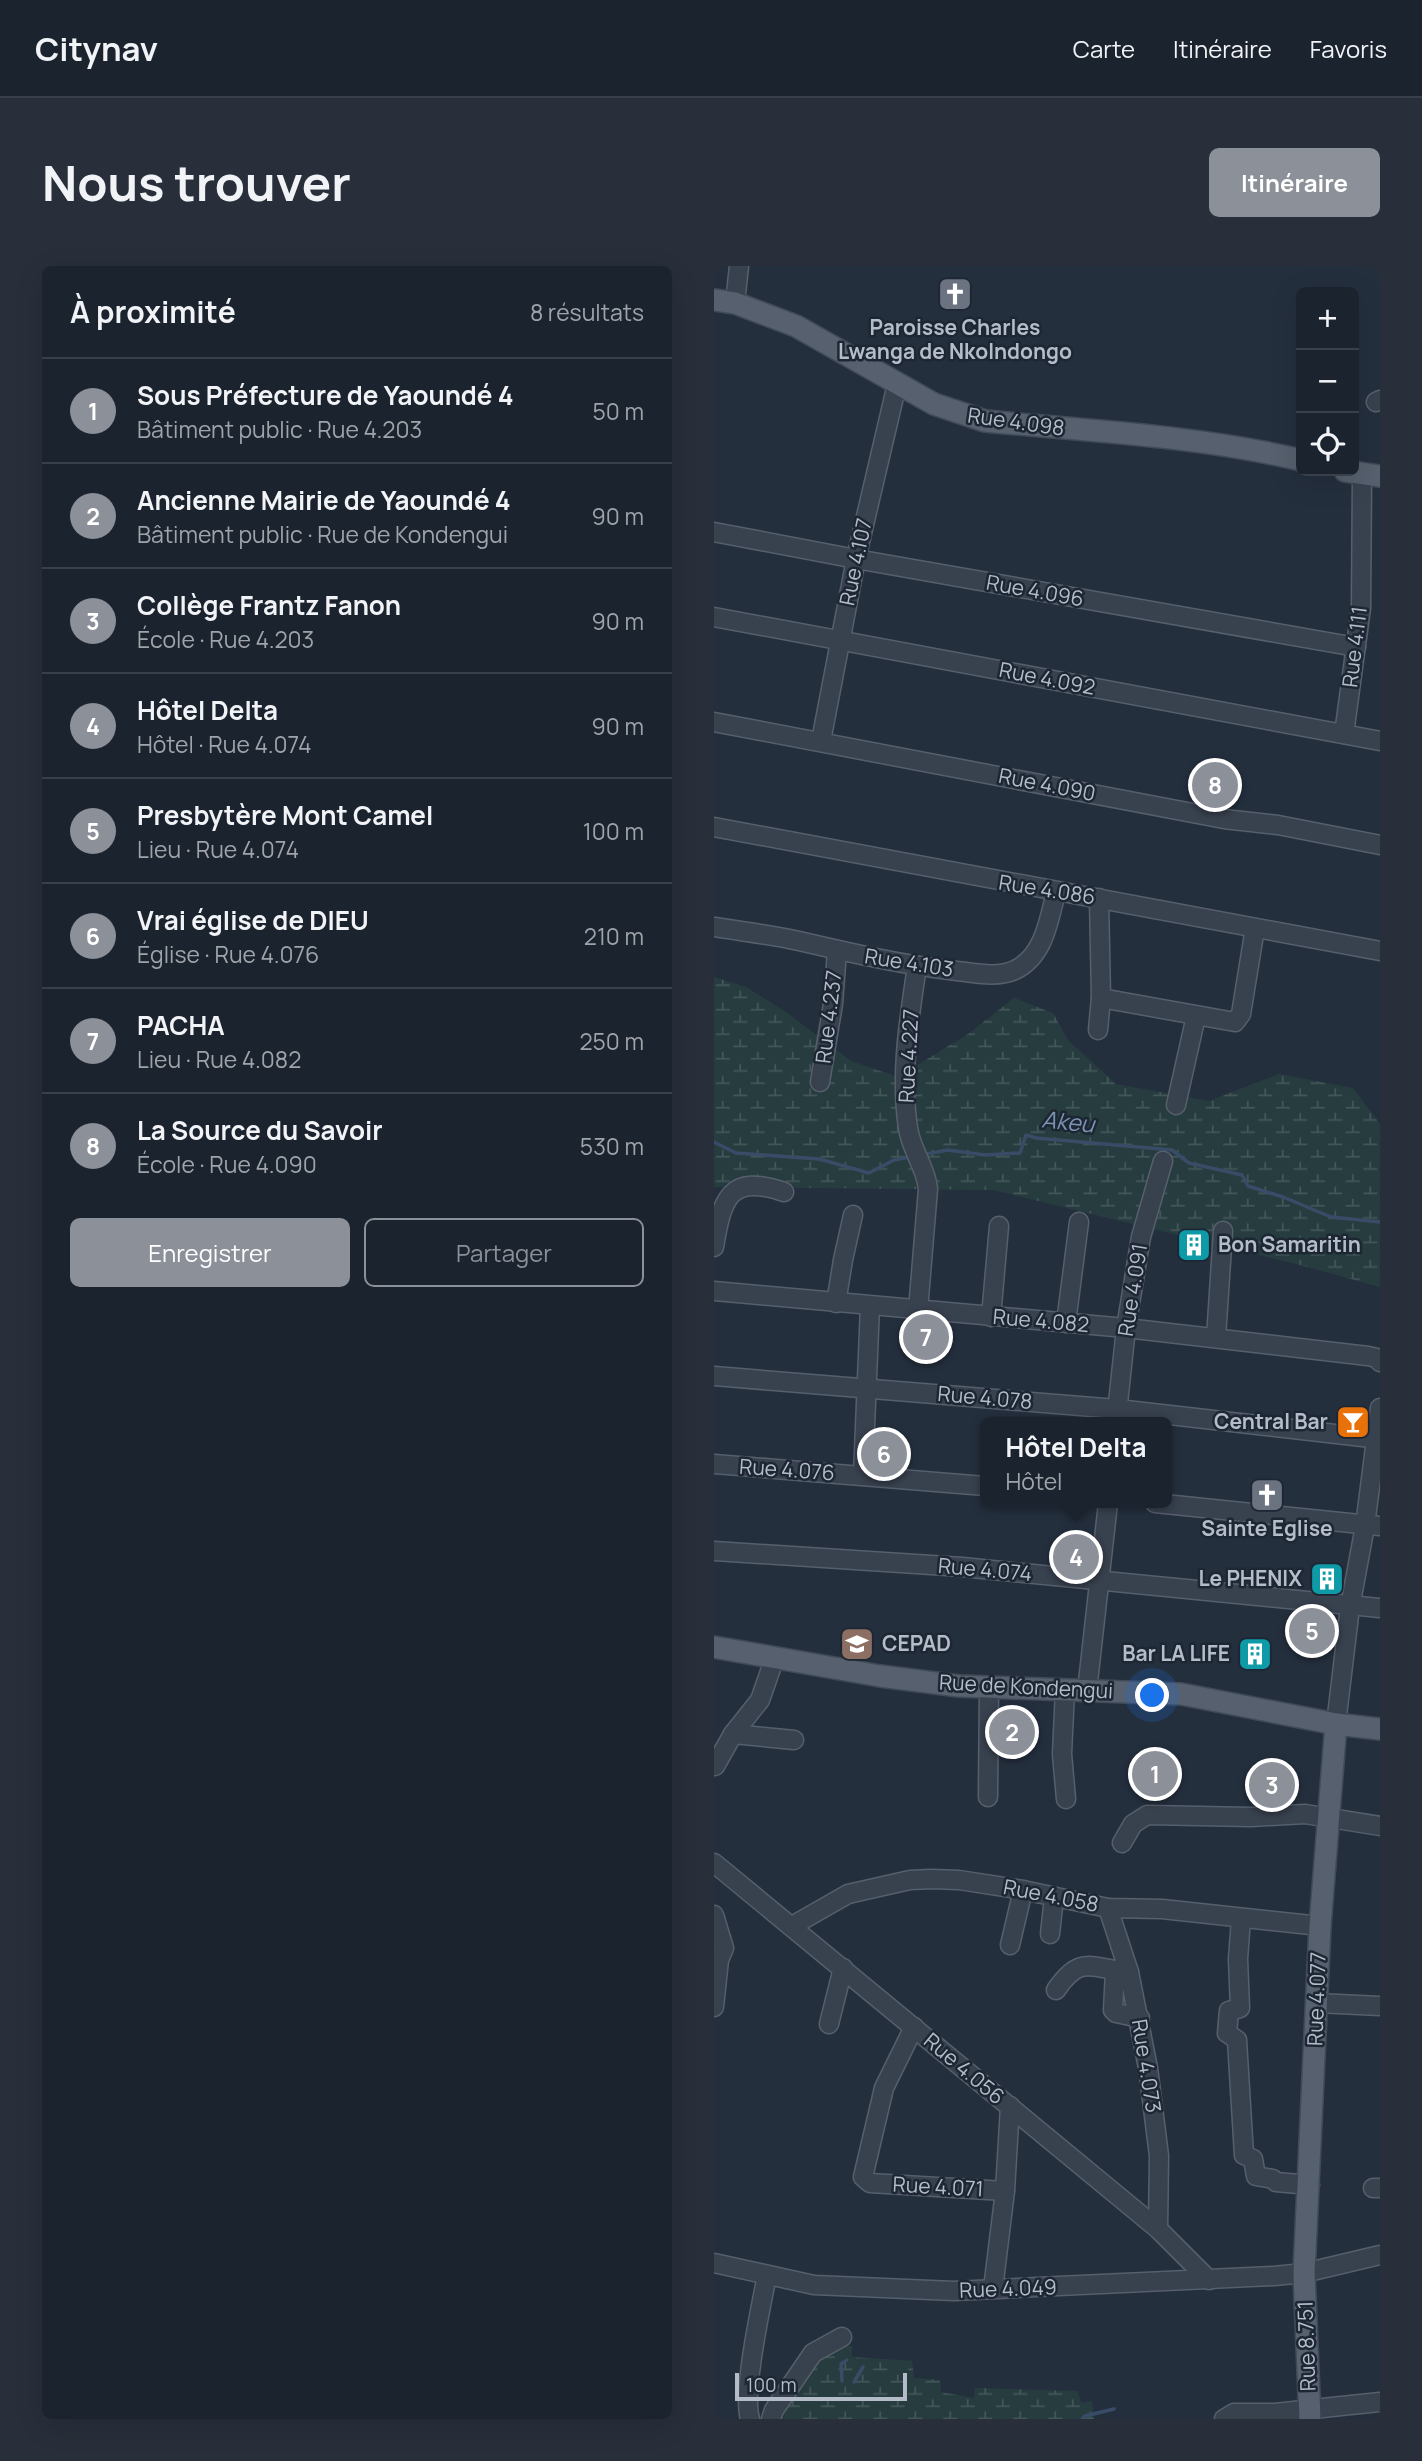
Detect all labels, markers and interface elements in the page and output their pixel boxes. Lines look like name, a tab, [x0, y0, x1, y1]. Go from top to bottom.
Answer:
text: Citynav	[35, 26, 158, 71]
text: Carte	[1073, 32, 1135, 65]
text: Itinéraire	[1173, 32, 1272, 65]
text: Favoris	[1310, 32, 1387, 65]
button: Itinéraire	[1209, 148, 1380, 217]
text: Nous trouver	[42, 149, 351, 216]
church icon: Paroisse Charles Lwanga de Nkolndongo	[936, 275, 974, 313]
map controls	[1296, 287, 1359, 476]
button: +	[1296, 287, 1359, 350]
text: À proximité	[70, 291, 236, 332]
text: 8 résultats	[530, 296, 644, 328]
place label: Paroisse Charles Lwanga de Nkolndongo	[838, 313, 1072, 365]
button: −	[1296, 350, 1359, 413]
text: Sous Préfecture de Yaoundé 4	[137, 377, 514, 413]
text: 1	[88, 395, 98, 427]
text: 50 m	[593, 395, 644, 427]
street label: Rue 4.098	[966, 400, 1066, 442]
text: Bâtiment public · Rue 4.203	[137, 413, 422, 445]
button: locate	[1296, 413, 1359, 476]
text: Ancienne Mairie de Yaoundé 4	[137, 482, 511, 518]
text: 2	[86, 500, 100, 532]
text: 90 m	[592, 500, 644, 532]
street label: Rue 4.107	[832, 516, 878, 608]
text: Bâtiment public · Rue de Kondengui	[137, 518, 508, 550]
street label: Rue 4.096	[984, 568, 1086, 612]
text: Collège Frantz Fanon	[137, 587, 401, 623]
text: 3	[86, 605, 100, 637]
text: 90 m	[592, 605, 644, 637]
street label: Rue 4.111	[1335, 605, 1373, 689]
text: École · Rue 4.203	[137, 623, 314, 655]
street label: Rue 4.092	[997, 655, 1098, 701]
text: Hôtel Delta	[137, 692, 278, 728]
text: 4	[86, 710, 100, 742]
text: 90 m	[592, 710, 644, 742]
text: Hôtel · Rue 4.074	[137, 728, 312, 760]
pin: 8	[1192, 759, 1238, 811]
street label: Rue 4.090	[996, 761, 1098, 807]
text: Presbytère Mont Camel	[137, 797, 433, 833]
text: 5	[86, 815, 100, 847]
text: 100 m	[583, 815, 644, 847]
text: Lieu · Rue 4.074	[137, 833, 299, 865]
street label: Rue 4.086	[997, 868, 1098, 910]
text: Vrai église de DIEU	[137, 902, 369, 938]
text: 6	[86, 920, 100, 952]
text: 210 m	[584, 920, 644, 952]
text: Église · Rue 4.076	[137, 938, 319, 970]
street label: Rue 4.103	[863, 941, 956, 983]
street label: Rue 4.237	[808, 969, 848, 1065]
text: PACHA	[137, 1007, 225, 1043]
street label: Rue 4.227	[892, 1008, 924, 1104]
text: 7	[87, 1025, 99, 1057]
text: 250 m	[579, 1025, 644, 1057]
text: Lieu · Rue 4.082	[137, 1043, 301, 1075]
water label: Akeu	[1040, 1102, 1098, 1140]
text: La Source du Savoir	[137, 1112, 383, 1148]
text: 8	[86, 1130, 100, 1162]
text: 530 m	[580, 1130, 644, 1162]
text: École · Rue 4.090	[137, 1148, 317, 1180]
button: Enregistrer	[70, 1218, 350, 1287]
button: Partager	[364, 1218, 644, 1287]
building icon: Bon Samaritin	[1175, 1226, 1213, 1264]
place label: Bon Samaritin	[1218, 1230, 1361, 1258]
street label: Rue 4.091	[1111, 1241, 1153, 1338]
street label: Rue 4.082	[992, 1302, 1090, 1338]
pin: 7	[903, 1311, 949, 1363]
street label: Rue 4.078	[937, 1379, 1034, 1415]
bar icon: Central Bar	[1334, 1403, 1372, 1441]
place label: Central Bar	[1214, 1407, 1328, 1435]
popup	[980, 1417, 1172, 1508]
pin: 6	[861, 1428, 907, 1480]
text: Hôtel Delta	[1006, 1429, 1146, 1465]
street label: Rue 4.076	[738, 1452, 836, 1486]
text: Hôtel	[1006, 1465, 1062, 1497]
church icon: Sainte Eglise	[1248, 1476, 1286, 1514]
place label: Sainte Eglise	[1201, 1514, 1333, 1542]
pin: 4	[1053, 1531, 1099, 1583]
street label: Rue 4.074	[937, 1551, 1033, 1587]
building icon: Le PHENIX	[1308, 1560, 1346, 1598]
place label: Le PHENIX	[1198, 1564, 1302, 1592]
pin: 5	[1289, 1605, 1335, 1657]
school or university icon: CEPAD	[838, 1625, 876, 1663]
place label: CEPAD	[882, 1629, 951, 1657]
building icon: Bar LA LIFE	[1236, 1635, 1274, 1673]
place label: Bar LA LIFE	[1122, 1639, 1230, 1667]
street label: Rue de Kondengui	[938, 1667, 1114, 1705]
your location	[1135, 1678, 1169, 1712]
pin: 2	[989, 1706, 1035, 1758]
pin: 1	[1132, 1748, 1178, 1800]
pin: 3	[1249, 1759, 1295, 1811]
street label: Rue 4.058	[1001, 1872, 1101, 1918]
street label: Rue 4.077	[1300, 1952, 1332, 2046]
street label: Rue 4.073	[1126, 2017, 1168, 2115]
street label: Rue 4.056	[918, 2026, 1011, 2110]
street label: Rue 4.071	[892, 2170, 984, 2202]
street label: Rue 4.049	[959, 2272, 1057, 2304]
street label: Rue 8.751	[1290, 2300, 1322, 2392]
scale bar	[735, 2370, 906, 2402]
text: 100 m	[746, 2372, 797, 2398]

